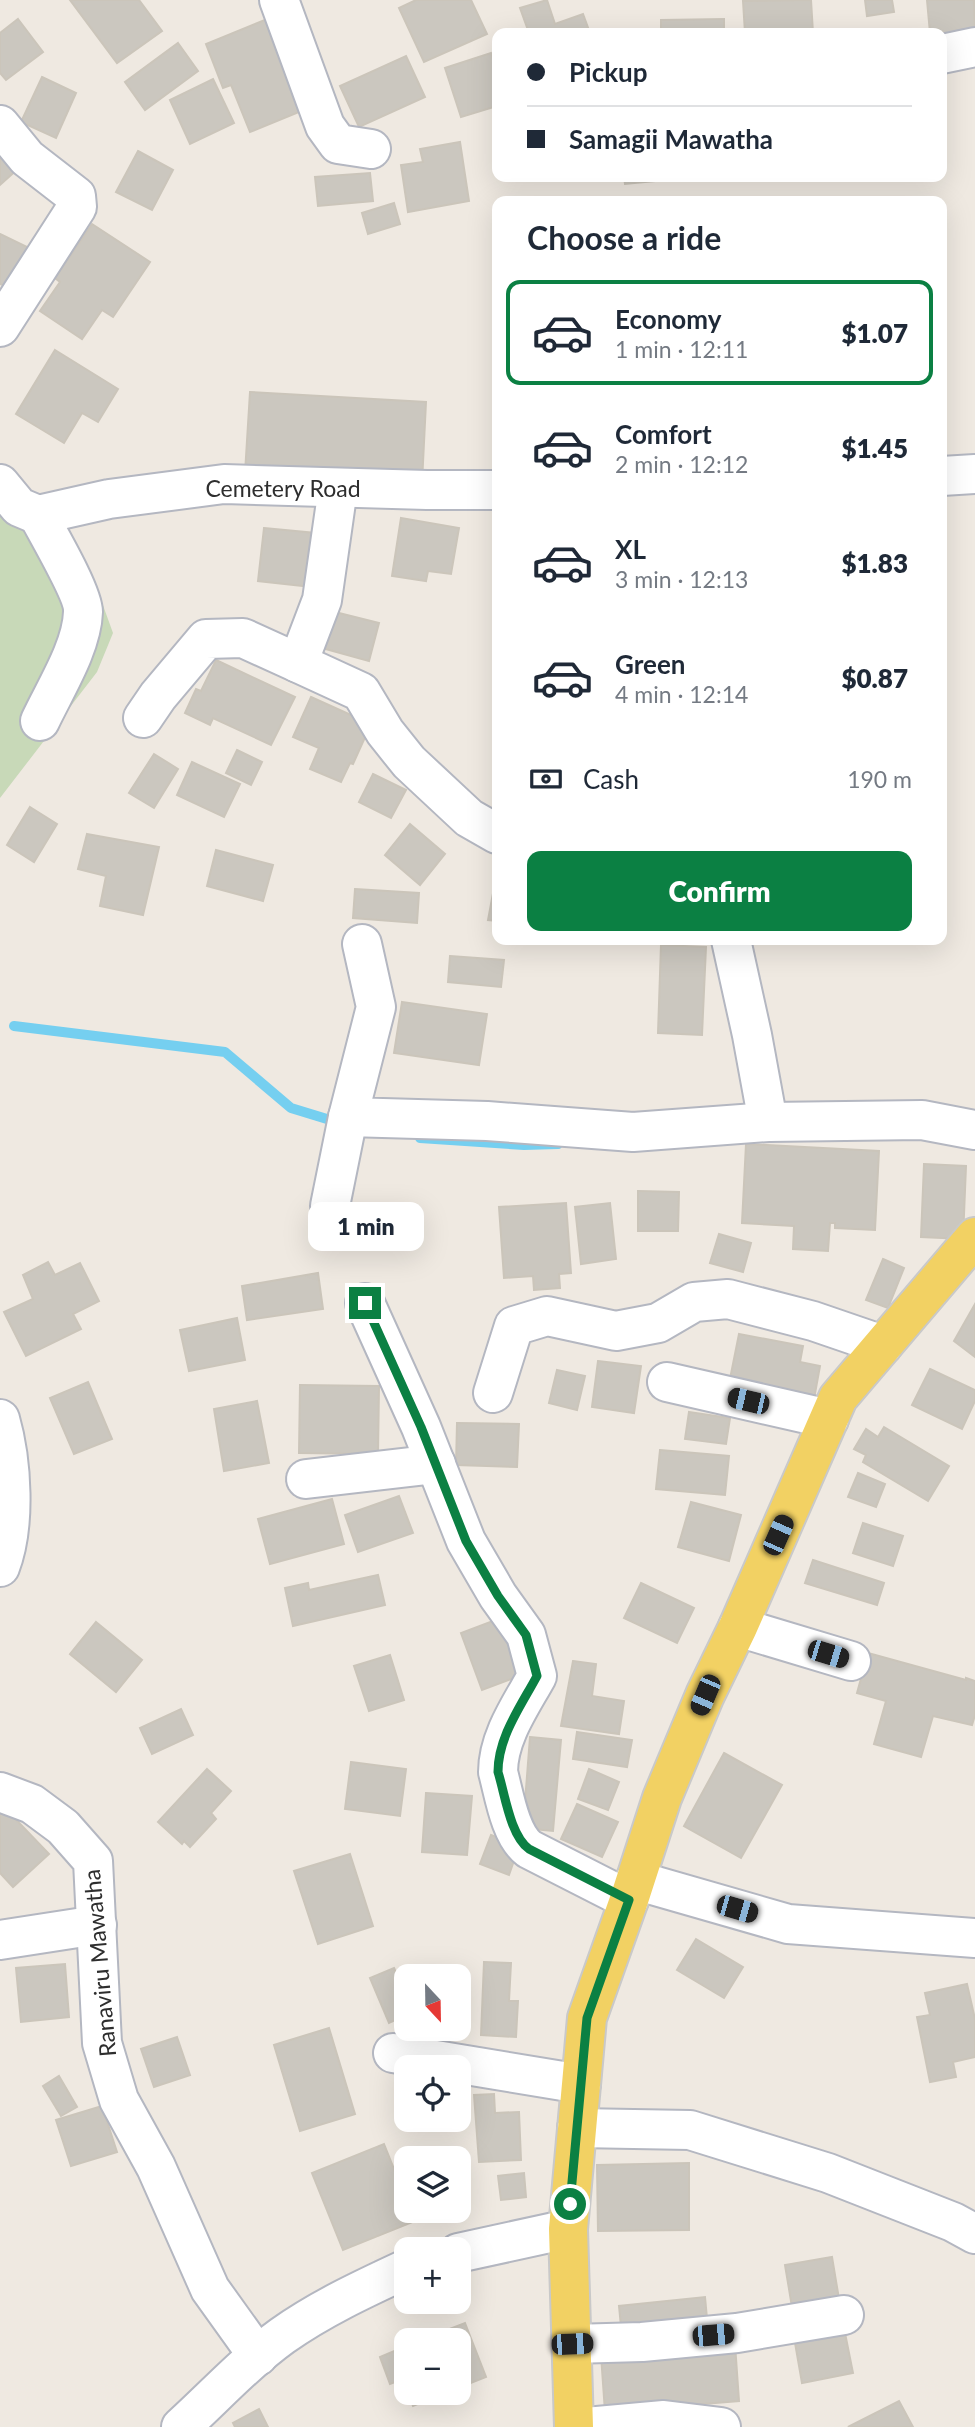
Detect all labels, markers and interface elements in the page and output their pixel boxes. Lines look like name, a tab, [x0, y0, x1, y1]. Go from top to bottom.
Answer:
text: Pickup	[569, 56, 648, 88]
text: Samagii Mawatha	[569, 123, 773, 155]
text: Choose a ride	[527, 218, 721, 257]
icon: car	[531, 301, 594, 364]
text: Economy	[615, 303, 721, 335]
text: $1.07	[841, 317, 908, 349]
text: 1 min · 12:11	[615, 335, 748, 363]
icon: car	[531, 416, 594, 479]
text: Comfort	[615, 418, 712, 450]
text: $1.45	[841, 432, 908, 464]
text: 2 min · 12:12	[615, 450, 748, 478]
street label: Cemetery Road	[205, 474, 361, 502]
icon: car	[531, 531, 594, 594]
text: XL	[615, 533, 646, 565]
text: $1.83	[841, 547, 908, 579]
text: 3 min · 12:13	[615, 565, 748, 593]
icon: car	[531, 646, 594, 709]
text: Green	[615, 648, 685, 680]
text: $0.87	[841, 662, 908, 694]
text: 4 min · 12:14	[615, 680, 748, 708]
icon: cash	[527, 760, 565, 798]
text: Cash	[583, 763, 639, 795]
text: 190 m	[847, 765, 912, 793]
button: Confirm	[527, 851, 912, 931]
callout: 1 min	[307, 1202, 423, 1250]
text: 1 min	[337, 1212, 395, 1240]
route end	[349, 1287, 381, 1319]
car	[726, 1386, 771, 1416]
car	[760, 1512, 797, 1558]
car	[805, 1638, 852, 1670]
car	[688, 1672, 723, 1718]
street label: Ranaviru Mawatha	[77, 1868, 121, 2058]
car	[714, 1893, 761, 1925]
north arrow	[394, 1964, 471, 2040]
map controls	[394, 1964, 471, 2405]
button: locate	[394, 2055, 471, 2132]
button: layers	[394, 2146, 471, 2223]
route start	[554, 2188, 586, 2220]
button: +	[394, 2237, 471, 2314]
car	[692, 2323, 735, 2347]
button: −	[394, 2328, 471, 2405]
car	[551, 2333, 594, 2355]

